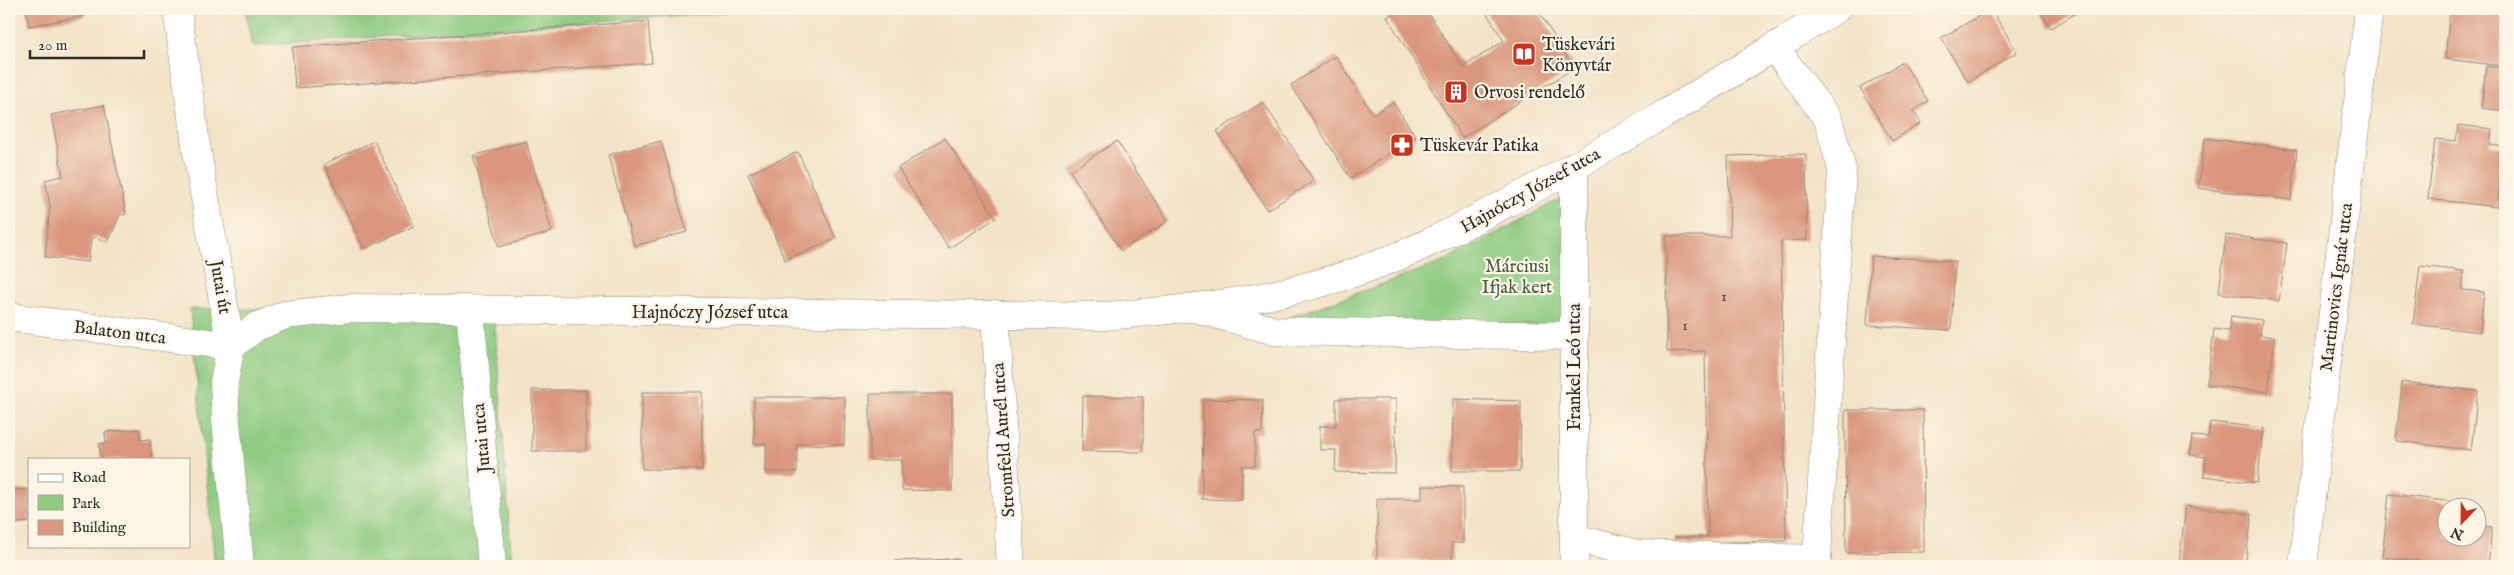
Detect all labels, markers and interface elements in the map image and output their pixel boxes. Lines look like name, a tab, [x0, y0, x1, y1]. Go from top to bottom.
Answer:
scale bar	[30, 28, 144, 60]
place label: Tüskevári Könyvtár	[1542, 34, 1615, 78]
text: 20 m	[38, 36, 68, 55]
library icon: Tüskevári Könyvtár	[1511, 41, 1537, 67]
building icon: Orvosi rendelő	[1443, 79, 1469, 105]
place label: Orvosi rendelő	[1474, 82, 1585, 105]
pharmacy icon: Tüskevár Patika	[1389, 132, 1415, 158]
place label: Tüskevár Patika	[1420, 135, 1539, 158]
street label: Hajnóczy József utca	[1457, 143, 1605, 239]
street label: Martinovics Ignác utca	[2316, 201, 2359, 373]
street label: Jutai út	[203, 256, 236, 316]
park label: Márciusi Ifjak kert	[1482, 256, 1552, 300]
house number: 1	[1721, 287, 1727, 306]
street label: Hajnóczy József utca	[632, 302, 789, 325]
street label: Frankel Leó utca	[1564, 303, 1587, 431]
street label: Balaton utca	[72, 316, 167, 351]
house number: 1	[1682, 316, 1688, 335]
street label: Stromfeld Aurél utca	[988, 362, 1021, 518]
street label: Jutai utca	[468, 402, 497, 476]
legend	[28, 458, 190, 548]
text: Road	[72, 468, 107, 487]
text: Park	[72, 494, 102, 513]
north arrow	[2436, 498, 2486, 548]
text: Building	[72, 518, 127, 537]
text: N	[2449, 523, 2467, 544]

